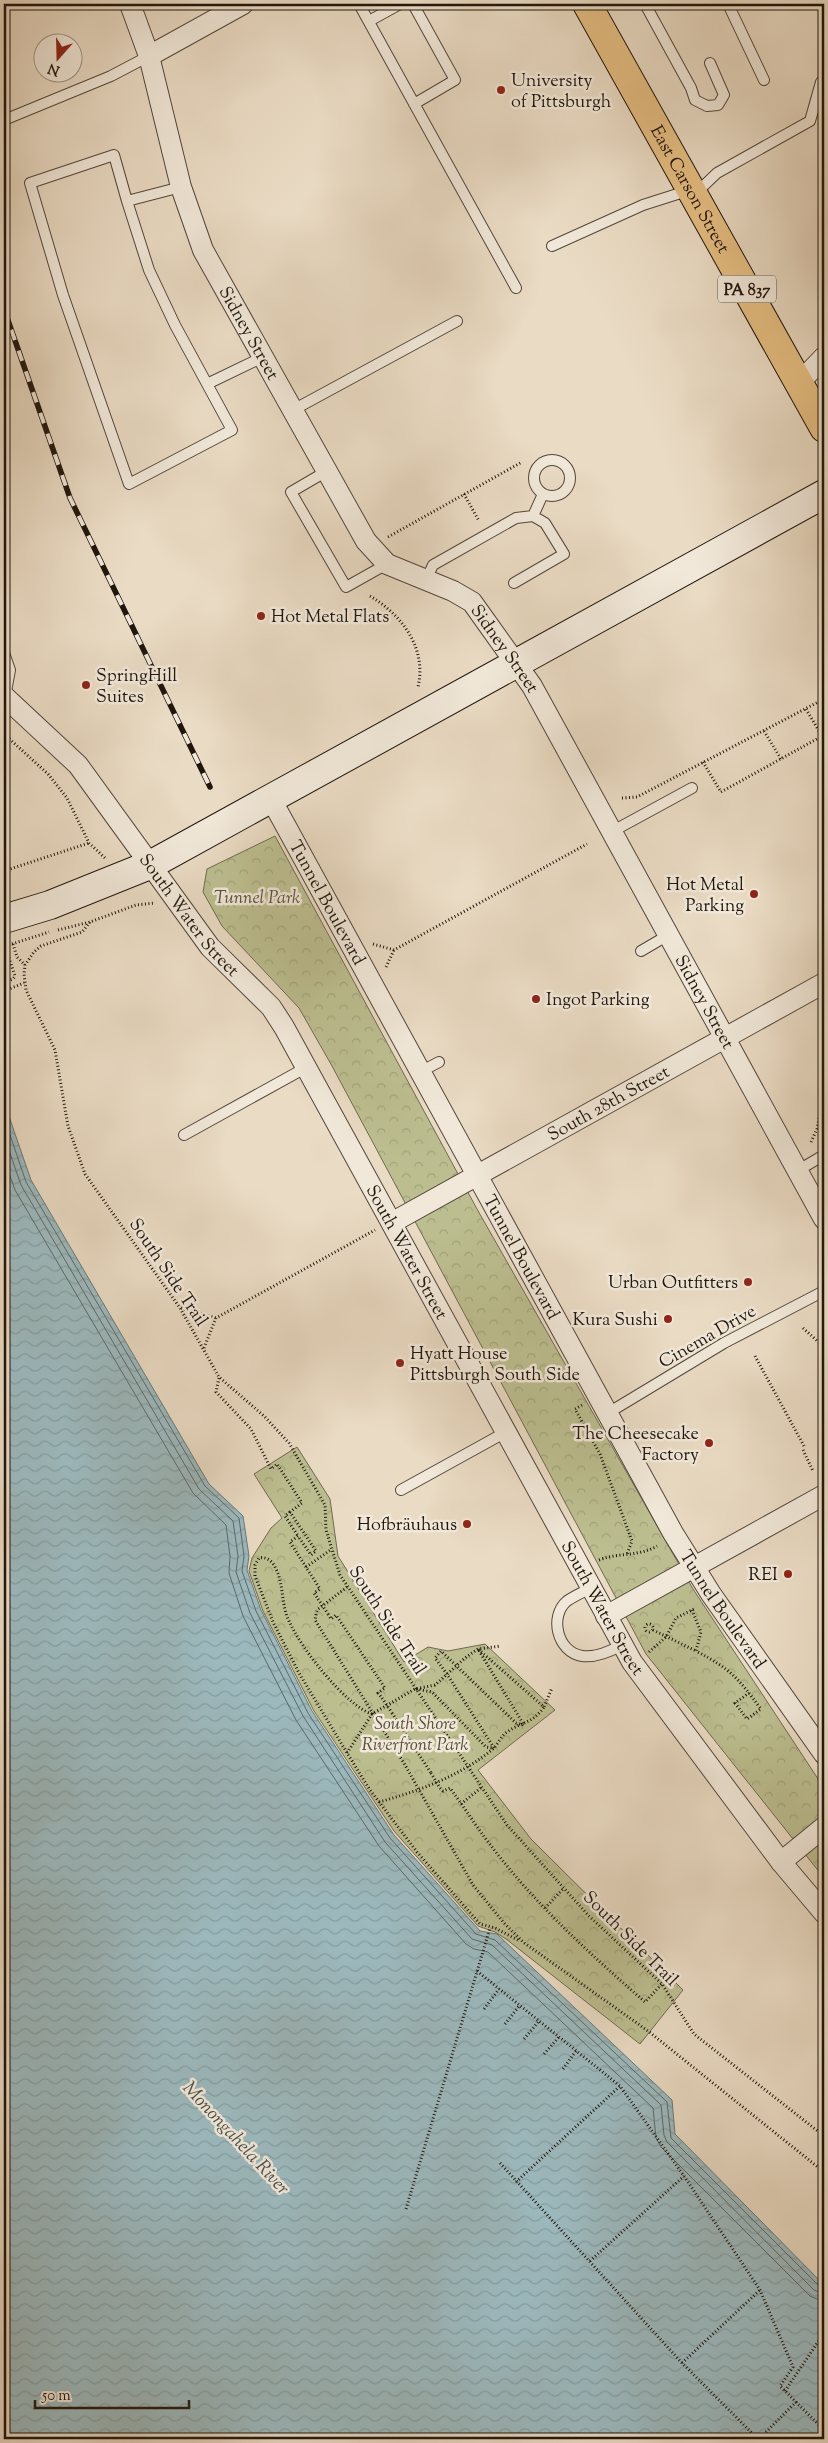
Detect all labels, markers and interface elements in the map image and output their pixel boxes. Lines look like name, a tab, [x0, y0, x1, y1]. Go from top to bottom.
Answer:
north arrow	[32, 32, 82, 82]
text: N	[46, 57, 63, 80]
place label: University of Pittsburgh	[511, 69, 612, 116]
marker: University of Pittsburgh	[495, 84, 507, 96]
street label: East Carson Street	[642, 121, 735, 259]
road number: PA 837	[718, 276, 776, 302]
street label: Sidney Street	[211, 282, 284, 386]
street label: Sidney Street	[463, 600, 544, 698]
place label: Hot Metal Flats	[271, 605, 389, 631]
marker: Hot Metal Flats	[255, 610, 267, 622]
place label: SpringHill Suites	[96, 664, 177, 711]
marker: SpringHill Suites	[80, 679, 92, 691]
street label: Tunnel Boulevard	[281, 836, 371, 971]
street label: South Water Street	[131, 849, 244, 984]
place label: Hot Metal Parking	[666, 873, 744, 920]
park label: Tunnel Park	[214, 886, 300, 912]
marker: Hot Metal Parking	[748, 888, 760, 900]
street label: Sidney Street	[667, 951, 740, 1054]
place label: Ingot Parking	[546, 988, 650, 1014]
marker: Ingot Parking	[530, 993, 542, 1005]
street label: South 28th Street	[543, 1060, 675, 1149]
street label: South Water Street	[358, 1181, 453, 1325]
street label: Tunnel Boulevard	[475, 1191, 565, 1325]
street label: South Side Trail	[121, 1214, 213, 1333]
place label: Urban Outfitters	[608, 1271, 738, 1297]
marker: Urban Outfitters	[742, 1276, 754, 1288]
street label: Cinema Drive	[654, 1299, 762, 1376]
place label: Kura Sushi	[572, 1308, 658, 1334]
marker: Kura Sushi	[662, 1313, 674, 1325]
place label: Hyatt House Pittsburgh South Side	[410, 1342, 580, 1389]
marker: Hyatt House Pittsburgh South Side	[394, 1357, 406, 1369]
place label: The Cheesecake Factory	[572, 1422, 699, 1469]
marker: The Cheesecake Factory	[703, 1437, 715, 1449]
place label: Hofbräuhaus	[357, 1513, 457, 1539]
marker: Hofbräuhaus	[461, 1518, 473, 1530]
street label: South Water Street	[553, 1537, 649, 1682]
street label: Tunnel Boulevard	[672, 1546, 771, 1675]
street label: South Side Trail	[341, 1561, 431, 1681]
place label: REI	[748, 1563, 778, 1589]
marker: REI	[782, 1568, 794, 1580]
park label: South Shore Riverfront Park	[362, 1712, 468, 1759]
street label: South Side Trail	[576, 1886, 683, 1993]
water label: Monongahela River	[175, 2076, 295, 2202]
scale bar	[35, 2378, 189, 2410]
text: 50 m	[41, 2386, 71, 2407]

